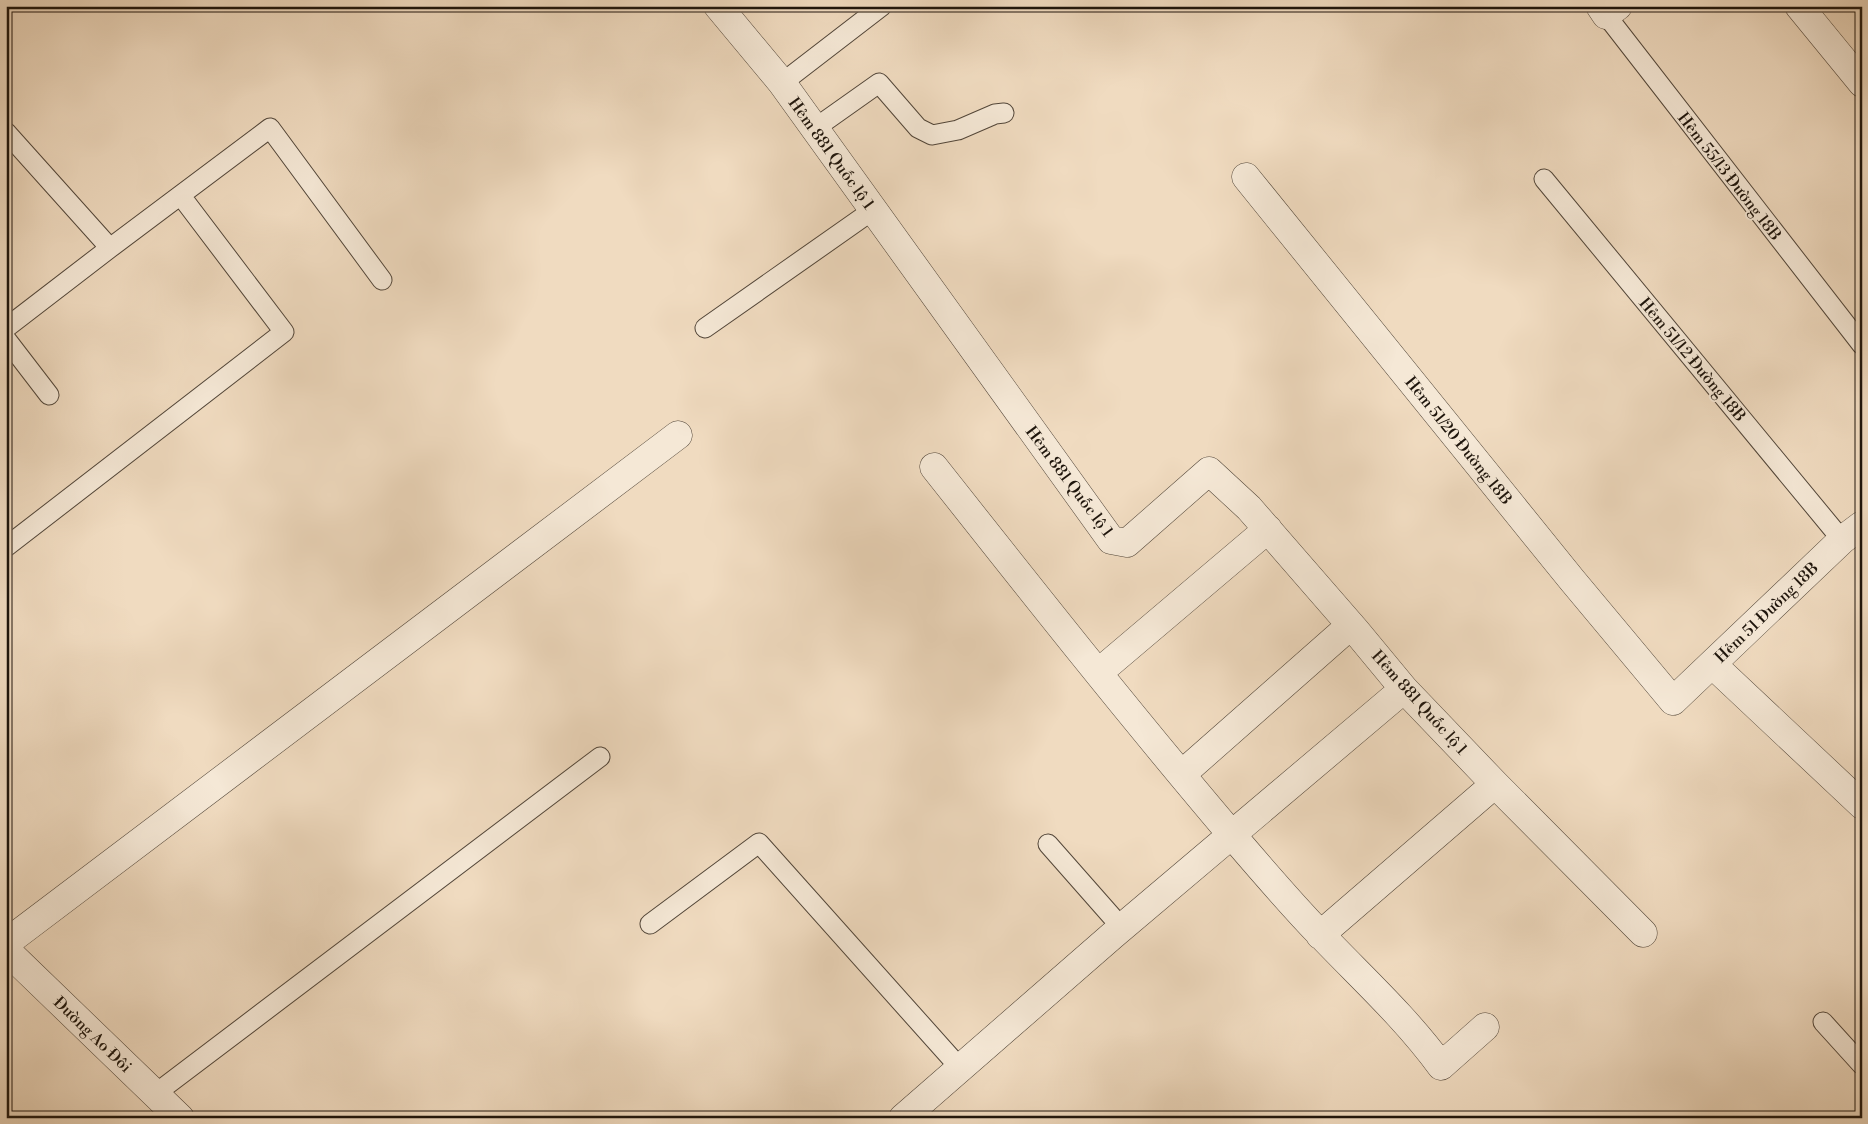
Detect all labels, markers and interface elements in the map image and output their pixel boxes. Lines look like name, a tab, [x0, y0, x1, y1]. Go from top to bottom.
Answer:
street label: Hẻm 881 Quốc lộ 1	[784, 94, 879, 214]
street label: Hẻm 55/13 Đường 18B	[1673, 109, 1785, 245]
street label: Hẻm 51/12 Đường 18B	[1634, 294, 1750, 426]
street label: Hẻm 51/20 Đường 18B	[1400, 372, 1516, 509]
street label: Hẻm 881 Quốc lộ 1	[1021, 422, 1117, 541]
street label: Hẻm 51 Đường 18B	[1711, 558, 1823, 667]
street label: Hẻm 881 Quốc lộ 1	[1367, 646, 1471, 759]
street label: Đường Ao Đôi	[49, 992, 136, 1077]

